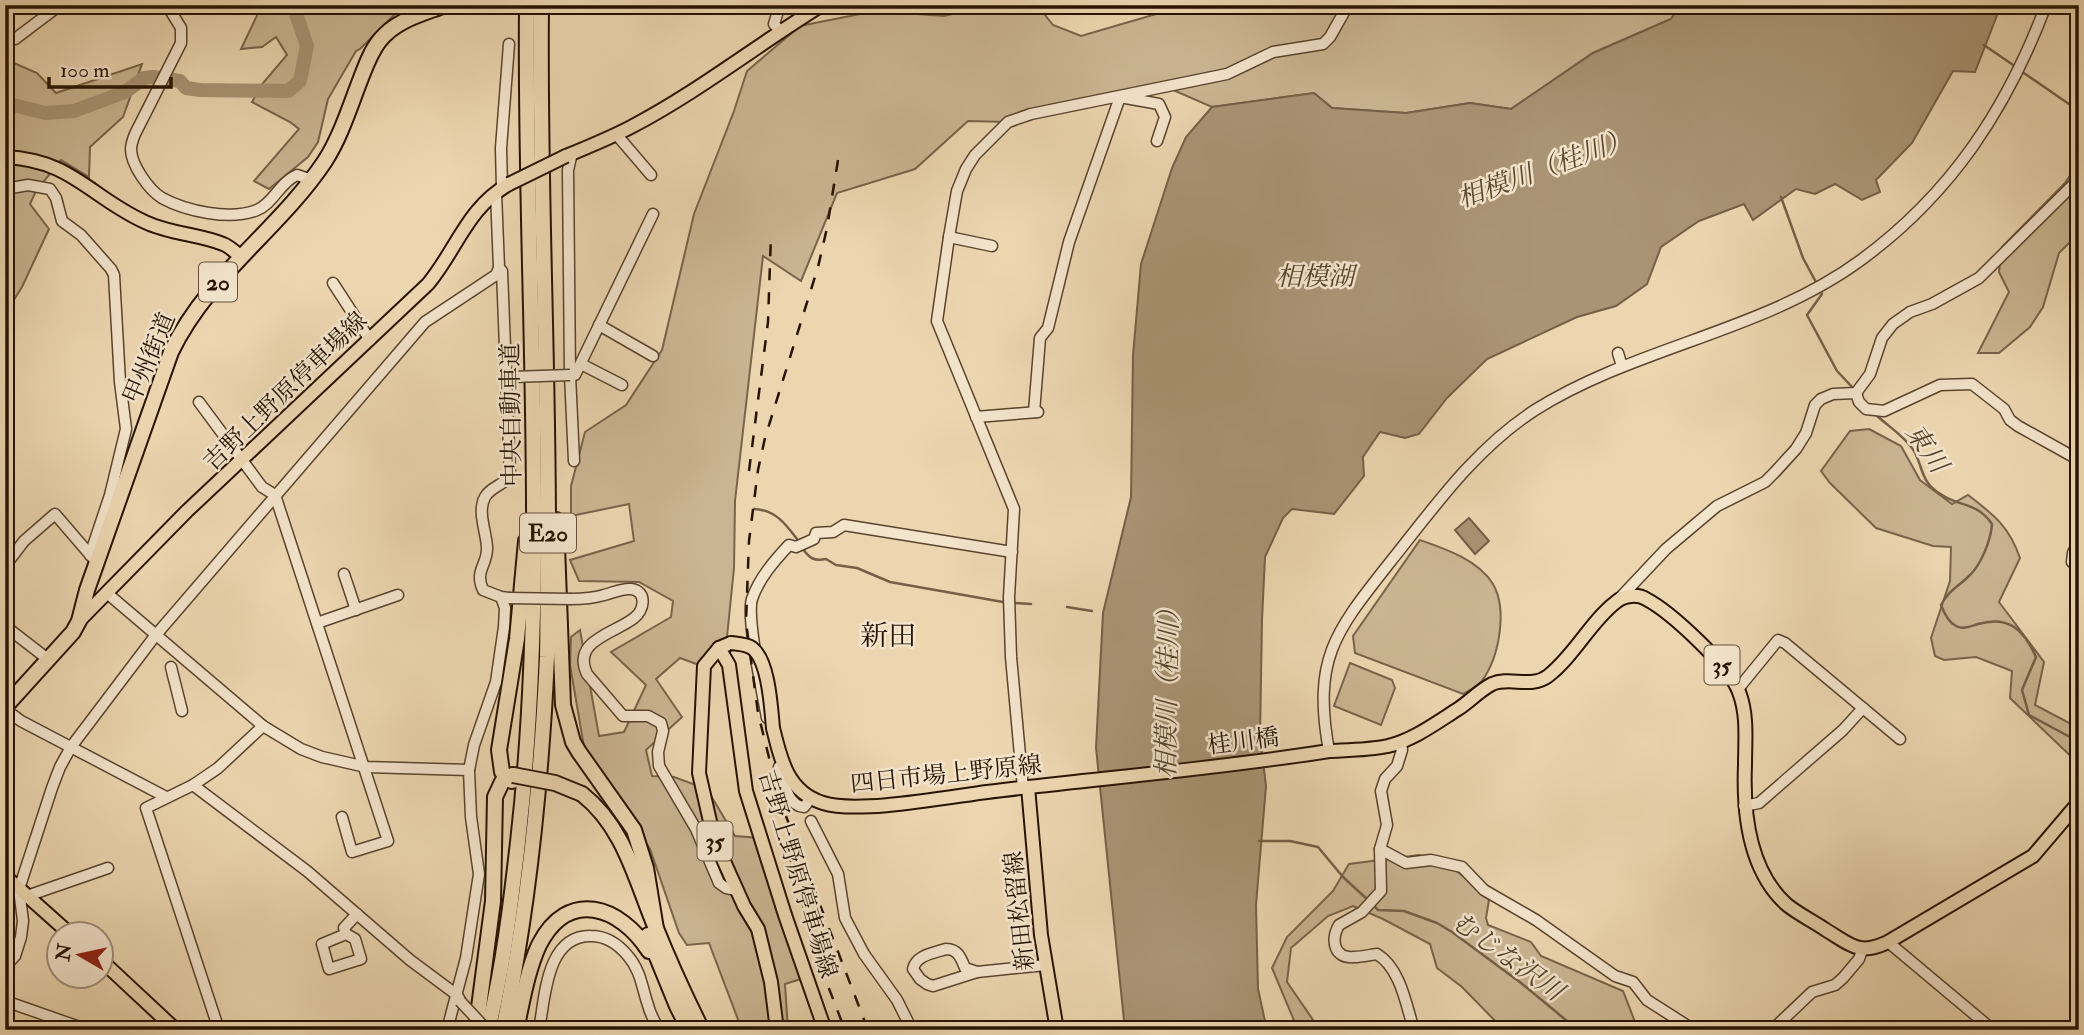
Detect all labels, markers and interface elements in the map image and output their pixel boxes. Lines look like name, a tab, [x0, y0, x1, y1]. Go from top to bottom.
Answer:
scale bar	[49, 46, 172, 90]
text: 100 m	[60, 57, 110, 84]
water label: 相模川（桂川）	[1453, 123, 1635, 215]
water label: 相模湖	[1276, 261, 1358, 293]
road number: 20	[199, 262, 237, 302]
street label: 吉野上野原停車場線	[197, 305, 374, 478]
street label: 甲州街道	[116, 308, 182, 408]
street label: 中央自動車道	[495, 343, 528, 487]
water label: 東川	[1898, 418, 1956, 481]
road number: E20	[520, 513, 576, 552]
water label: 相模川（桂川）	[1150, 596, 1186, 778]
district label: 新田	[860, 619, 916, 654]
road number: 35	[1704, 646, 1740, 684]
street label: 桂川橋	[1205, 722, 1281, 761]
street label: 四日市場上野原線	[849, 749, 1043, 800]
street label: 吉野上野原停車場線	[751, 766, 844, 982]
road number: 35	[698, 821, 732, 860]
street label: 新田松留線	[998, 850, 1041, 972]
water label: むじな沢川	[1445, 906, 1572, 1010]
north arrow	[46, 920, 116, 990]
text: N	[51, 941, 78, 964]

